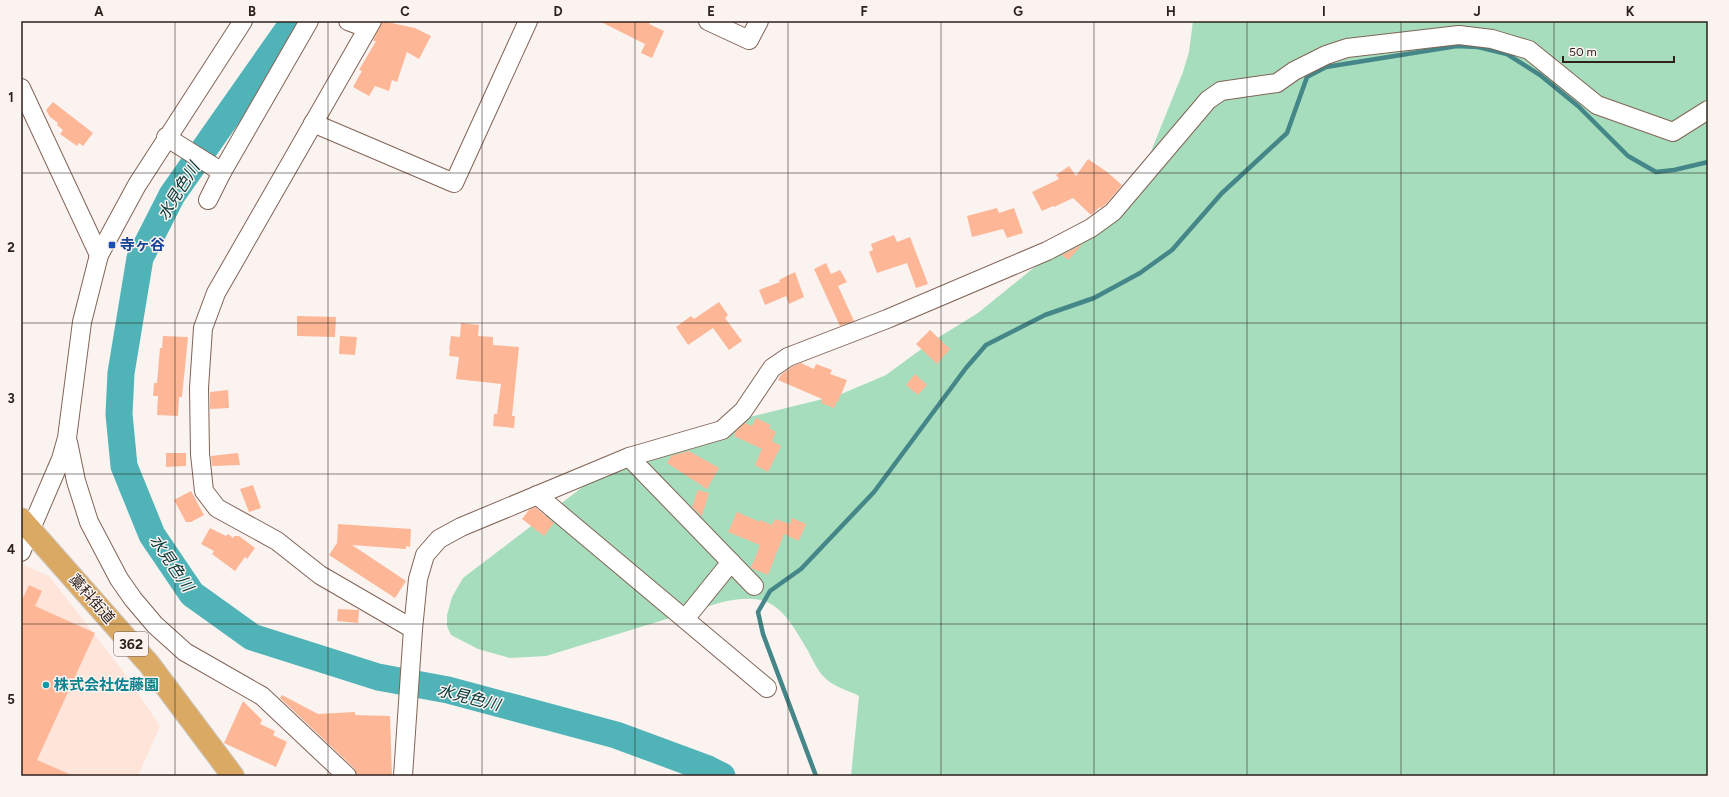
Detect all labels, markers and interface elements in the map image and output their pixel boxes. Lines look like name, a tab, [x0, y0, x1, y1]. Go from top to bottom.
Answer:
text: A	[94, 4, 104, 19]
text: B	[248, 4, 256, 19]
text: C	[400, 4, 410, 19]
text: D	[553, 4, 563, 19]
text: E	[707, 4, 715, 19]
text: F	[860, 4, 868, 19]
text: G	[1013, 4, 1023, 19]
text: H	[1166, 4, 1176, 19]
text: I	[1322, 4, 1326, 19]
text: J	[1473, 4, 1481, 19]
text: K	[1626, 4, 1635, 19]
scale bar	[1563, 38, 1674, 64]
text: 50 m	[1569, 45, 1597, 59]
text: 1	[8, 90, 14, 105]
water label: 水見色川	[153, 157, 204, 223]
place label: 寺ヶ谷	[120, 236, 165, 254]
text: 2	[7, 240, 15, 255]
marker: 寺ヶ谷	[107, 240, 117, 250]
text: 3	[7, 391, 15, 406]
water label: 水見色川	[146, 531, 198, 597]
text: 4	[7, 542, 15, 557]
street label: 藁科街道	[66, 570, 118, 628]
road number: 362	[114, 632, 148, 656]
place label: 株式会社佐藤園	[54, 676, 159, 694]
marker: 株式会社佐藤園	[41, 680, 51, 690]
water label: 水見色川	[436, 681, 504, 715]
text: 5	[7, 692, 15, 707]

